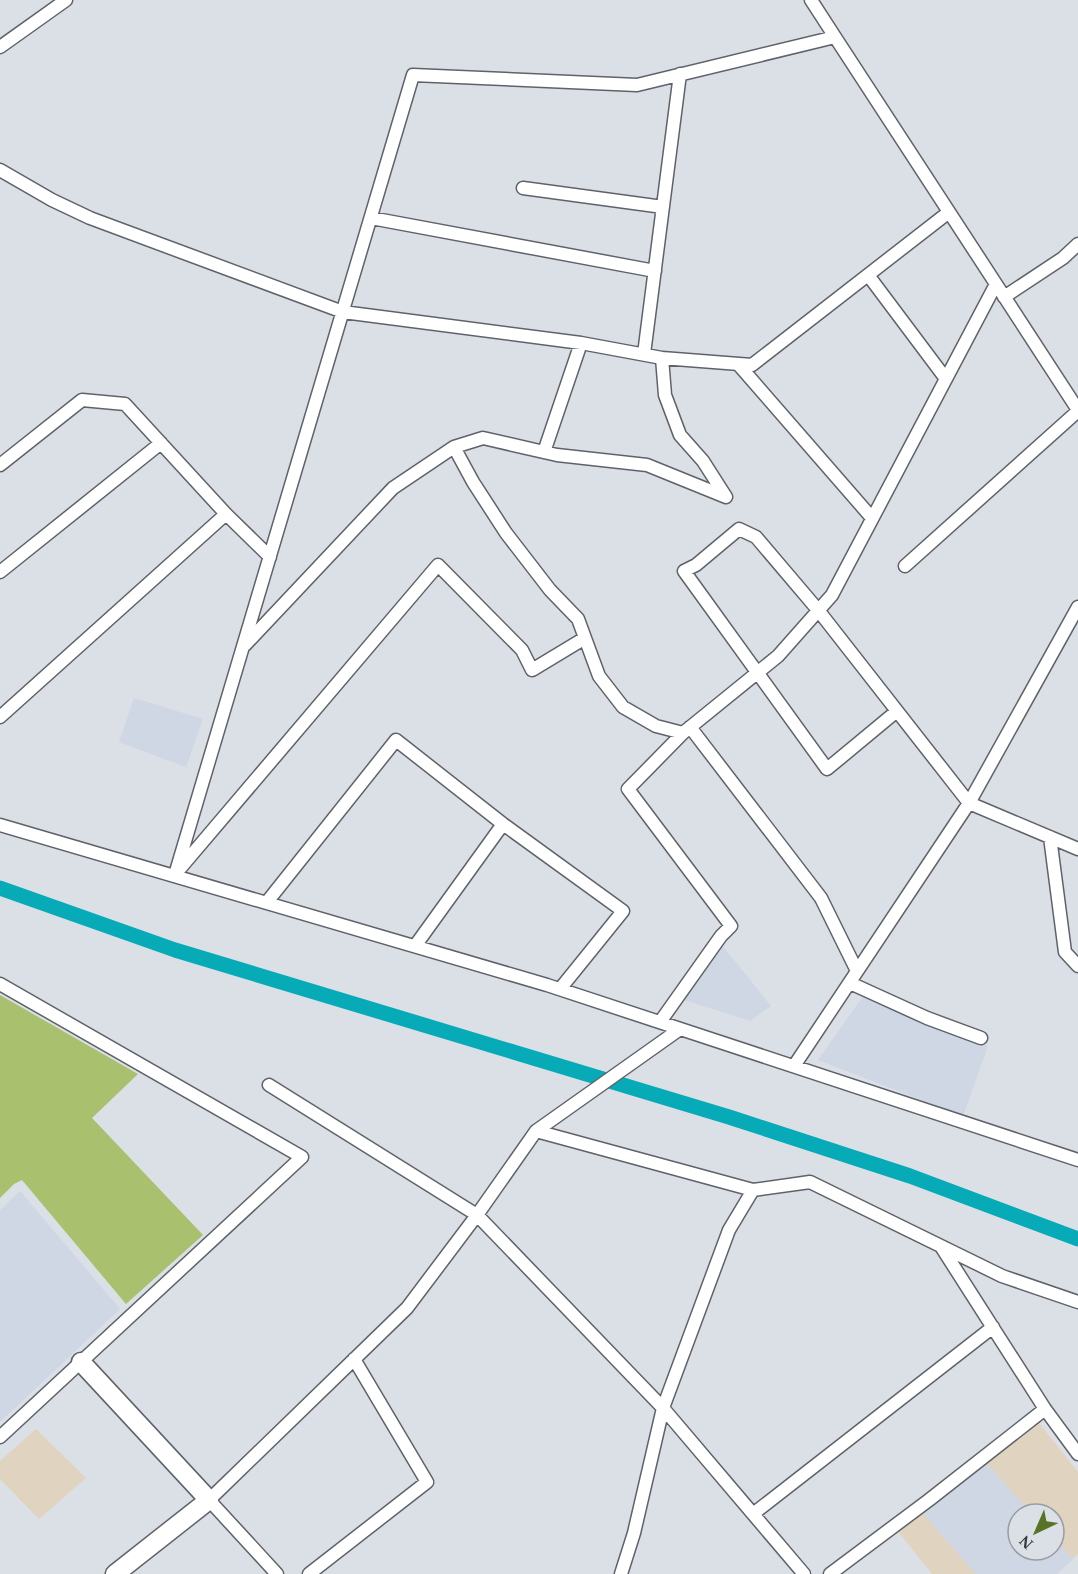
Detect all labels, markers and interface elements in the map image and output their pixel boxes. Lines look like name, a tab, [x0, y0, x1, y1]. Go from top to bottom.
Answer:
north arrow	[1006, 1502, 1066, 1562]
text: N	[1016, 1532, 1036, 1553]

